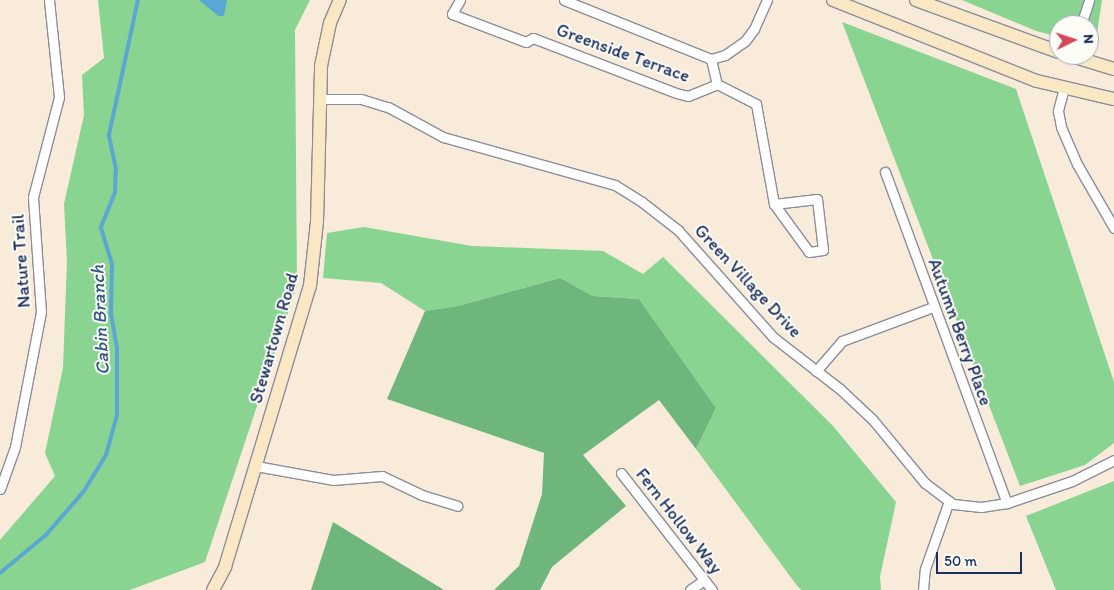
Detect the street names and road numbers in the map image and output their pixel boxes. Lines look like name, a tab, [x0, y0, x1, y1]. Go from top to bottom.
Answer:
street label: Greenside Terrace	[554, 19, 692, 87]
street label: Nature Trail	[7, 214, 35, 308]
street label: Green Village Drive	[690, 220, 806, 342]
street label: Autumn Berry Place	[923, 256, 997, 408]
street label: Stewartown Road	[245, 270, 303, 406]
street label: Fern Hollow Way	[631, 464, 727, 578]

